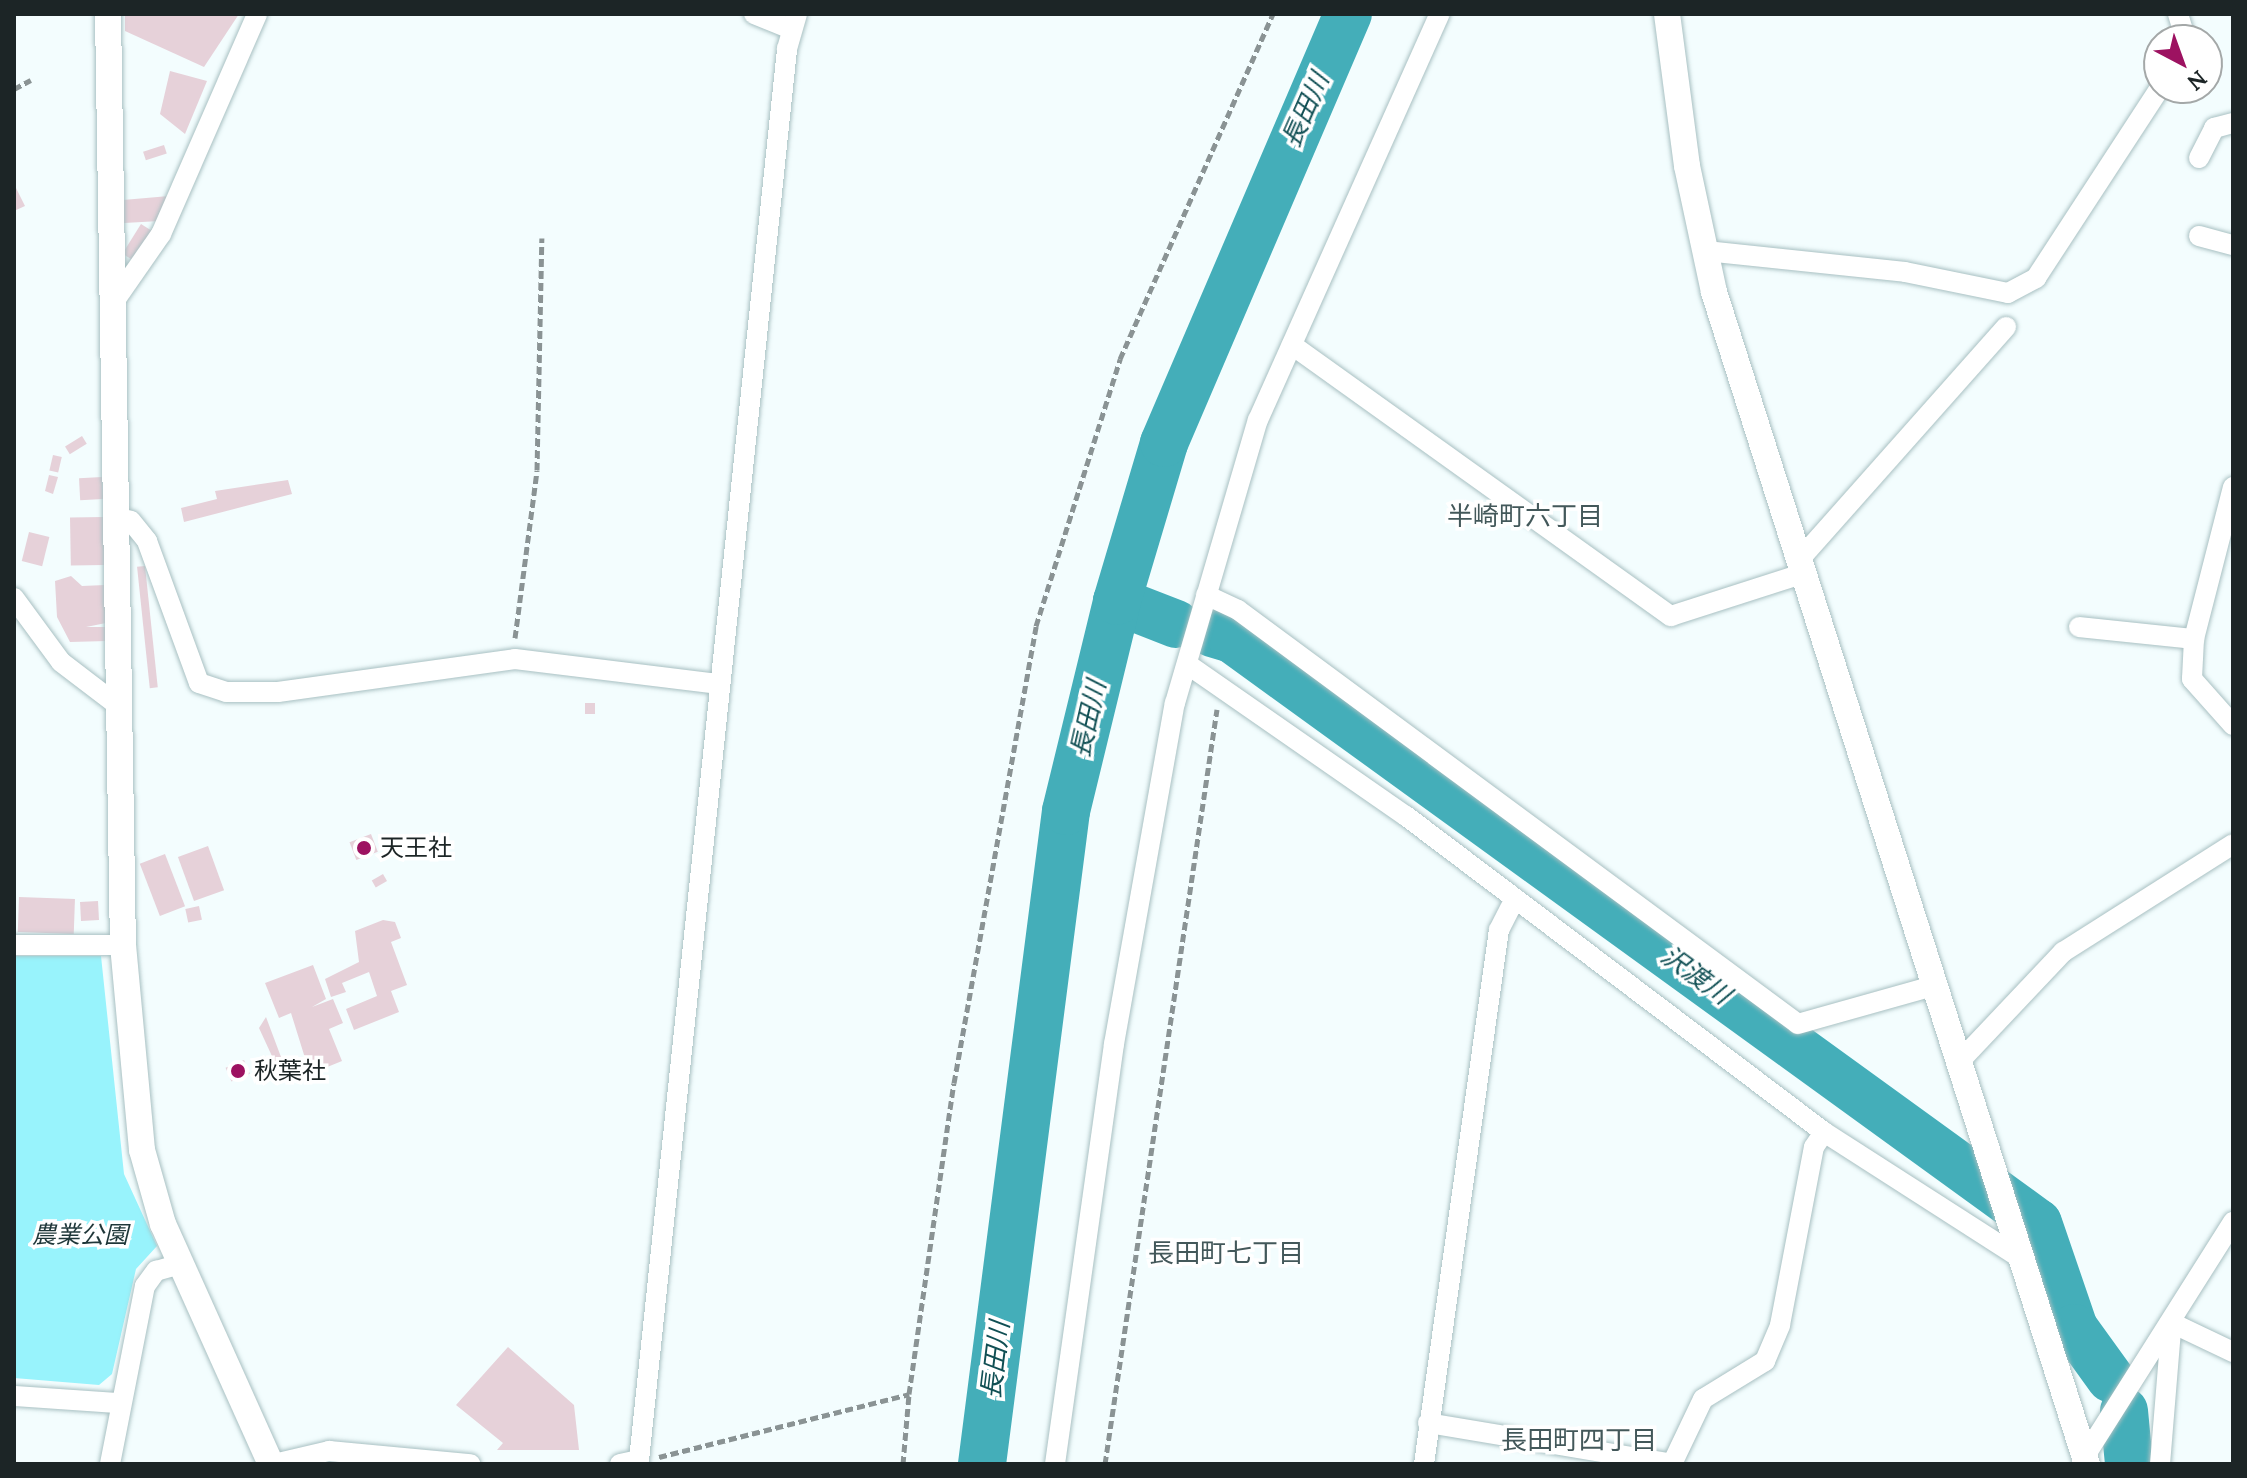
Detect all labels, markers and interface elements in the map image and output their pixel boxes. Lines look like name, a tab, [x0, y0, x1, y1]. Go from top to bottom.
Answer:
north arrow	[2143, 24, 2223, 104]
text: N	[2182, 64, 2213, 97]
water label: 長田川	[1275, 68, 1335, 152]
district label: 半崎町六丁目	[1447, 500, 1603, 532]
water label: 長田川	[1064, 677, 1112, 761]
place label: 天王社	[380, 834, 452, 862]
marker: 天王社	[355, 839, 373, 857]
water label: 沢渡川	[1655, 939, 1737, 1011]
place label: 秋葉社	[254, 1057, 326, 1085]
marker: 秋葉社	[229, 1062, 247, 1080]
park label: 農業公園	[32, 1221, 128, 1249]
district label: 長田町七丁目	[1148, 1237, 1304, 1269]
water label: 長田川	[975, 1319, 1015, 1401]
district label: 長田町四丁目	[1501, 1424, 1657, 1456]

